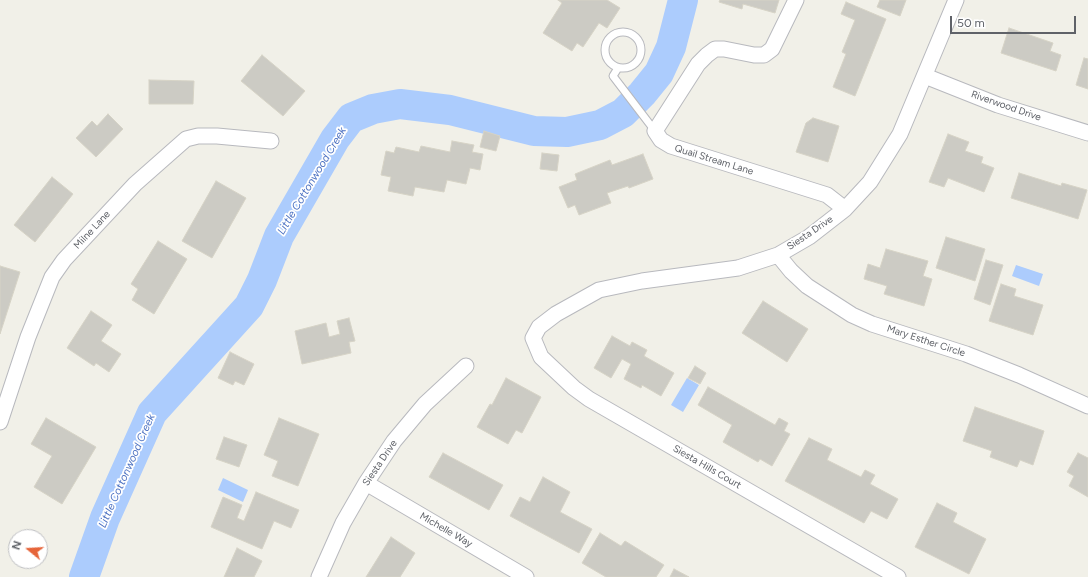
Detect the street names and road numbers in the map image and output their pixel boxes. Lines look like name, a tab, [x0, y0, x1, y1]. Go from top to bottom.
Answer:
street label: Riverwood Drive	[969, 88, 1043, 124]
street label: Quail Stream Lane	[673, 142, 755, 178]
street label: Milne Lane	[71, 208, 113, 252]
street label: Siesta Drive	[785, 213, 835, 253]
street label: Mary Esther Circle	[885, 323, 967, 359]
street label: Siesta Drive	[360, 438, 400, 488]
street label: Siesta Hills Court	[671, 443, 743, 491]
street label: Michelle Way	[417, 510, 475, 550]

